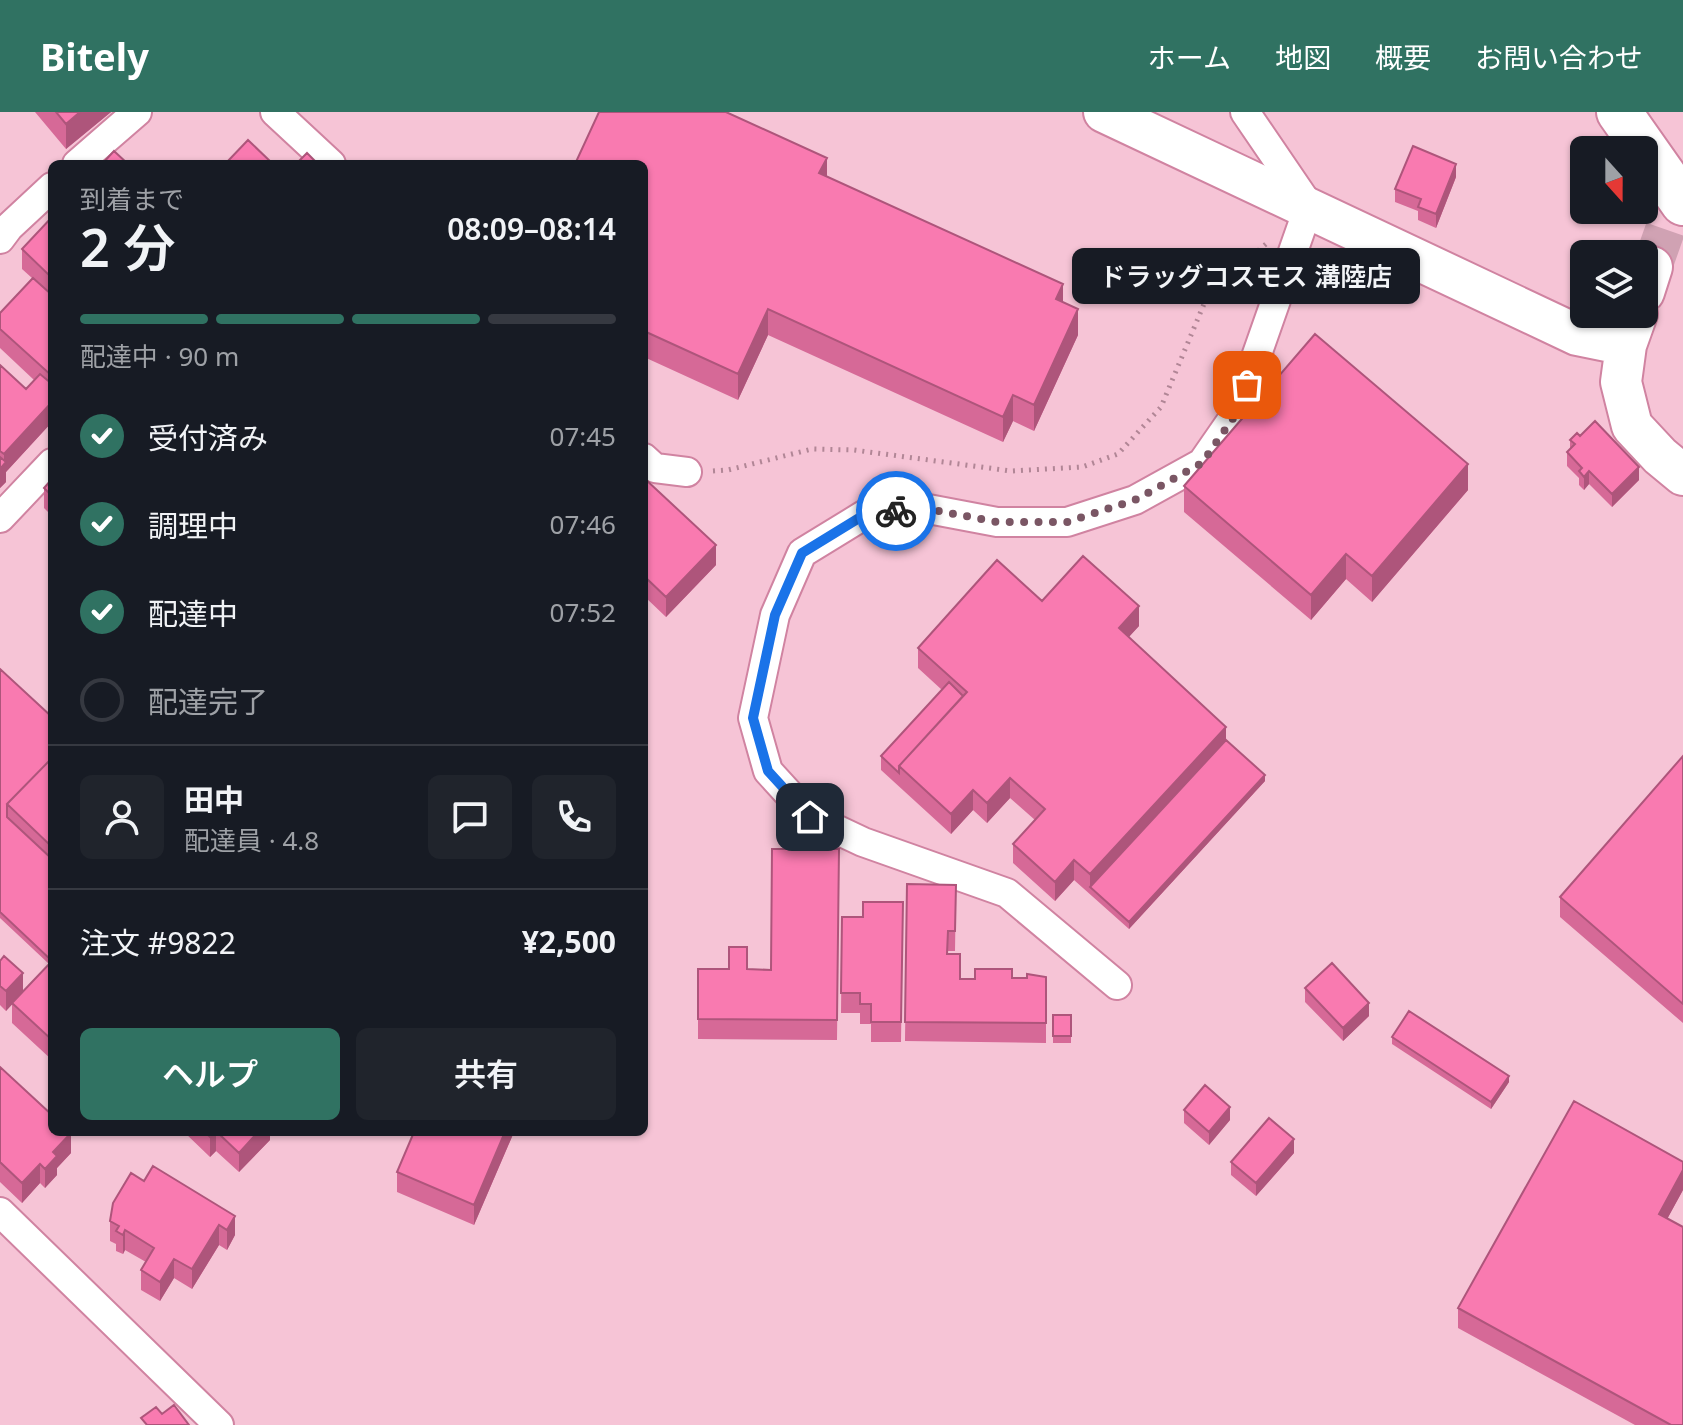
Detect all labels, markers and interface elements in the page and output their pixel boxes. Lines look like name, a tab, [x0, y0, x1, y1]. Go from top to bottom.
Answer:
text: Bitely	[40, 30, 149, 82]
text: ホーム	[1148, 38, 1231, 76]
text: 地図	[1275, 38, 1331, 76]
text: 概要	[1375, 38, 1431, 76]
text: お問い合わせ	[1475, 38, 1643, 76]
north arrow	[1570, 136, 1658, 224]
map controls	[1570, 136, 1658, 328]
text: 到着まで	[80, 181, 184, 217]
text: 08:09–08:14	[447, 208, 616, 249]
text: 2 分	[80, 211, 175, 282]
button: layers	[1570, 240, 1658, 328]
callout: ドラッグコスモス 溝陸店	[1073, 249, 1421, 305]
text: ドラッグコスモス 溝陸店	[1100, 258, 1392, 294]
text: 配達中 · 90 m	[80, 338, 239, 374]
pin	[1213, 351, 1281, 419]
icon: bag	[1225, 363, 1269, 407]
icon: check	[80, 414, 124, 458]
text: 受付済み	[148, 417, 268, 458]
text: 07:45	[550, 418, 616, 454]
courier	[856, 471, 936, 551]
icon: bike	[874, 489, 918, 533]
icon: check	[80, 502, 124, 546]
text: 調理中	[148, 505, 238, 546]
text: 07:46	[550, 506, 616, 542]
icon: check	[80, 590, 124, 634]
text: 配達中	[148, 593, 238, 634]
text: 07:52	[550, 594, 616, 630]
text: 配達完了	[148, 681, 268, 722]
button: person	[80, 775, 164, 859]
button: chat	[428, 775, 512, 859]
button: phone	[532, 775, 616, 859]
text: 田中	[184, 779, 244, 820]
pin	[776, 783, 844, 851]
icon: home	[788, 795, 832, 839]
text: 配達員 · 4.8	[184, 822, 319, 858]
text: ¥2,500	[522, 921, 616, 962]
text: 注文 #9822	[80, 922, 236, 963]
button: ヘルプ	[80, 1028, 340, 1120]
button: 共有	[356, 1028, 616, 1120]

